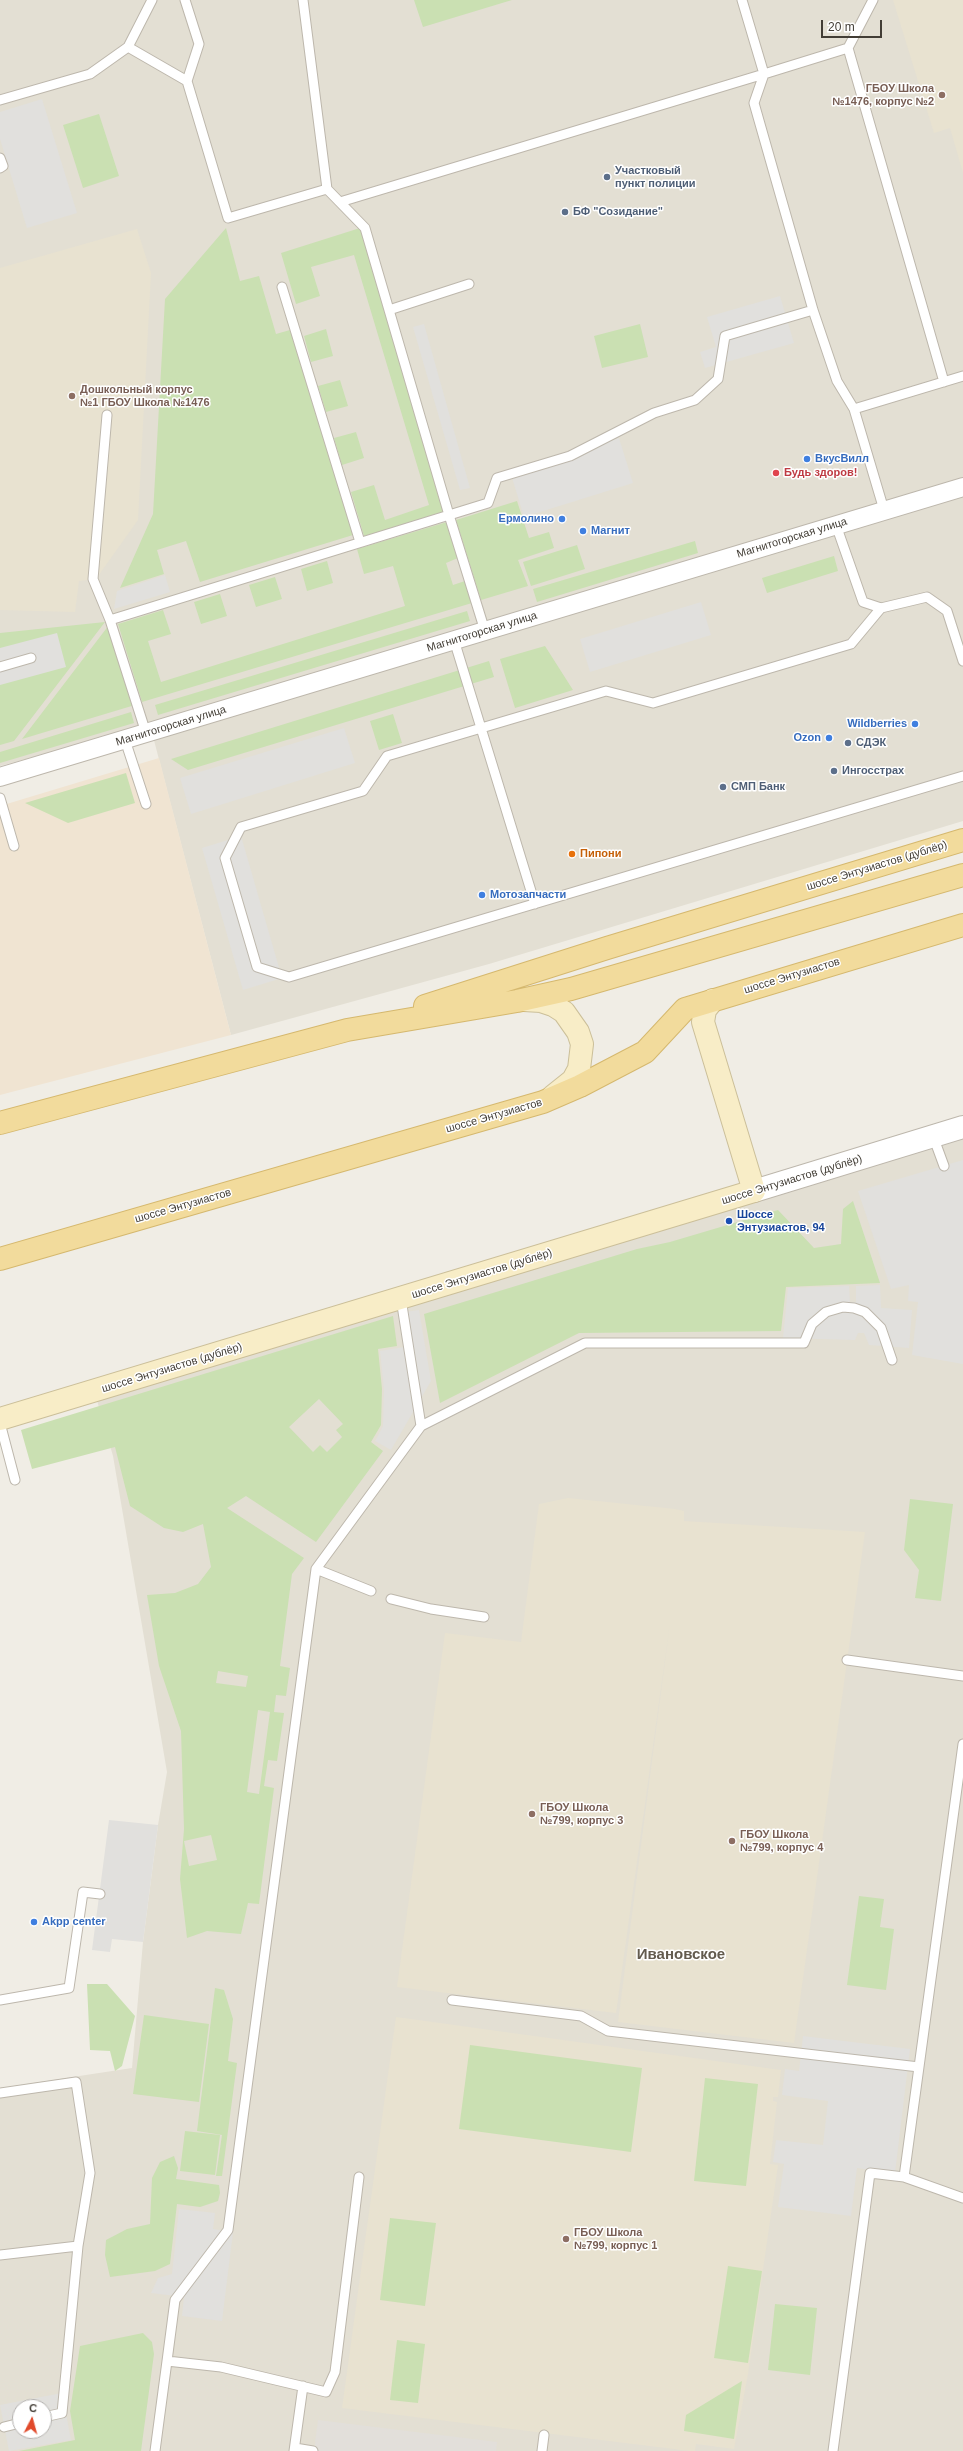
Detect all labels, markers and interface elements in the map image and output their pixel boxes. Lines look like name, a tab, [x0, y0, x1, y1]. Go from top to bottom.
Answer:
scale bar	[823, 12, 884, 38]
text: 20 m	[828, 20, 855, 34]
place label: ГБОУ Школа №1476, корпус №2	[832, 82, 934, 108]
marker: ГБОУ Школа №1476, корпус №2	[937, 90, 947, 100]
place label: Участковый пункт полиции	[615, 164, 695, 190]
marker: Участковый пункт полиции	[602, 172, 612, 182]
place label: БФ "Созидание"	[573, 205, 663, 219]
marker: БФ "Созидание"	[560, 207, 570, 217]
place label: Дошкольный корпус №1 ГБОУ Школа №1476	[80, 383, 210, 409]
marker: Дошкольный корпус №1 ГБОУ Школа №1476	[67, 391, 77, 401]
place label: ВкусВилл	[815, 452, 869, 466]
marker: ВкусВилл	[802, 454, 812, 464]
place label: Будь здоров!	[784, 466, 857, 480]
marker: Будь здоров!	[771, 468, 781, 478]
place label: Ермолино	[499, 512, 554, 526]
marker: Ермолино	[557, 514, 567, 524]
street label: Магнитогорская улица	[735, 515, 849, 561]
place label: Магнит	[591, 524, 630, 538]
marker: Магнит	[578, 526, 588, 536]
street label: Магнитогорская улица	[425, 609, 539, 655]
street label: Магнитогорская улица	[114, 703, 228, 749]
place label: Wildberries	[847, 717, 907, 731]
marker: Wildberries	[910, 719, 920, 729]
place label: Ozon	[794, 731, 821, 745]
marker: Ozon	[824, 733, 834, 743]
place label: СДЭК	[856, 736, 886, 750]
marker: СДЭК	[843, 738, 853, 748]
place label: Ингосстрах	[842, 764, 904, 778]
marker: Ингосстрах	[829, 766, 839, 776]
place label: СМП Банк	[731, 780, 785, 794]
marker: СМП Банк	[718, 782, 728, 792]
street label: шоссе Энтузиастов (дублёр)	[805, 838, 949, 894]
place label: Пипони	[580, 847, 621, 861]
marker: Пипони	[567, 849, 577, 859]
place label: Мотозапчасти	[490, 888, 566, 902]
marker: Мотозапчасти	[477, 890, 487, 900]
street label: шоссе Энтузиастов	[743, 955, 841, 997]
street label: шоссе Энтузиастов	[444, 1096, 544, 1136]
street label: шоссе Энтузиастов (дублёр)	[720, 1152, 864, 1208]
street label: шоссе Энтузиастов	[133, 1186, 233, 1226]
place label: Шоссе Энтузиастов, 94	[737, 1208, 825, 1234]
marker: Шоссе Энтузиастов, 94	[724, 1216, 734, 1226]
street label: шоссе Энтузиастов (дублёр)	[410, 1246, 554, 1302]
street label: шоссе Энтузиастов (дублёр)	[100, 1340, 244, 1396]
place label: ГБОУ Школа №799, корпус 3	[540, 1801, 623, 1827]
marker: ГБОУ Школа №799, корпус 3	[527, 1809, 537, 1819]
place label: ГБОУ Школа №799, корпус 4	[740, 1828, 823, 1854]
marker: ГБОУ Школа №799, корпус 4	[727, 1836, 737, 1846]
place label: Akpp center	[42, 1915, 106, 1929]
marker: Akpp center	[29, 1917, 39, 1927]
district label: Ивановское	[637, 1946, 725, 1964]
place label: ГБОУ Школа №799, корпус 1	[574, 2226, 657, 2252]
marker: ГБОУ Школа №799, корпус 1	[561, 2234, 571, 2244]
north arrow	[12, 2399, 52, 2439]
text: С	[29, 2402, 38, 2414]

